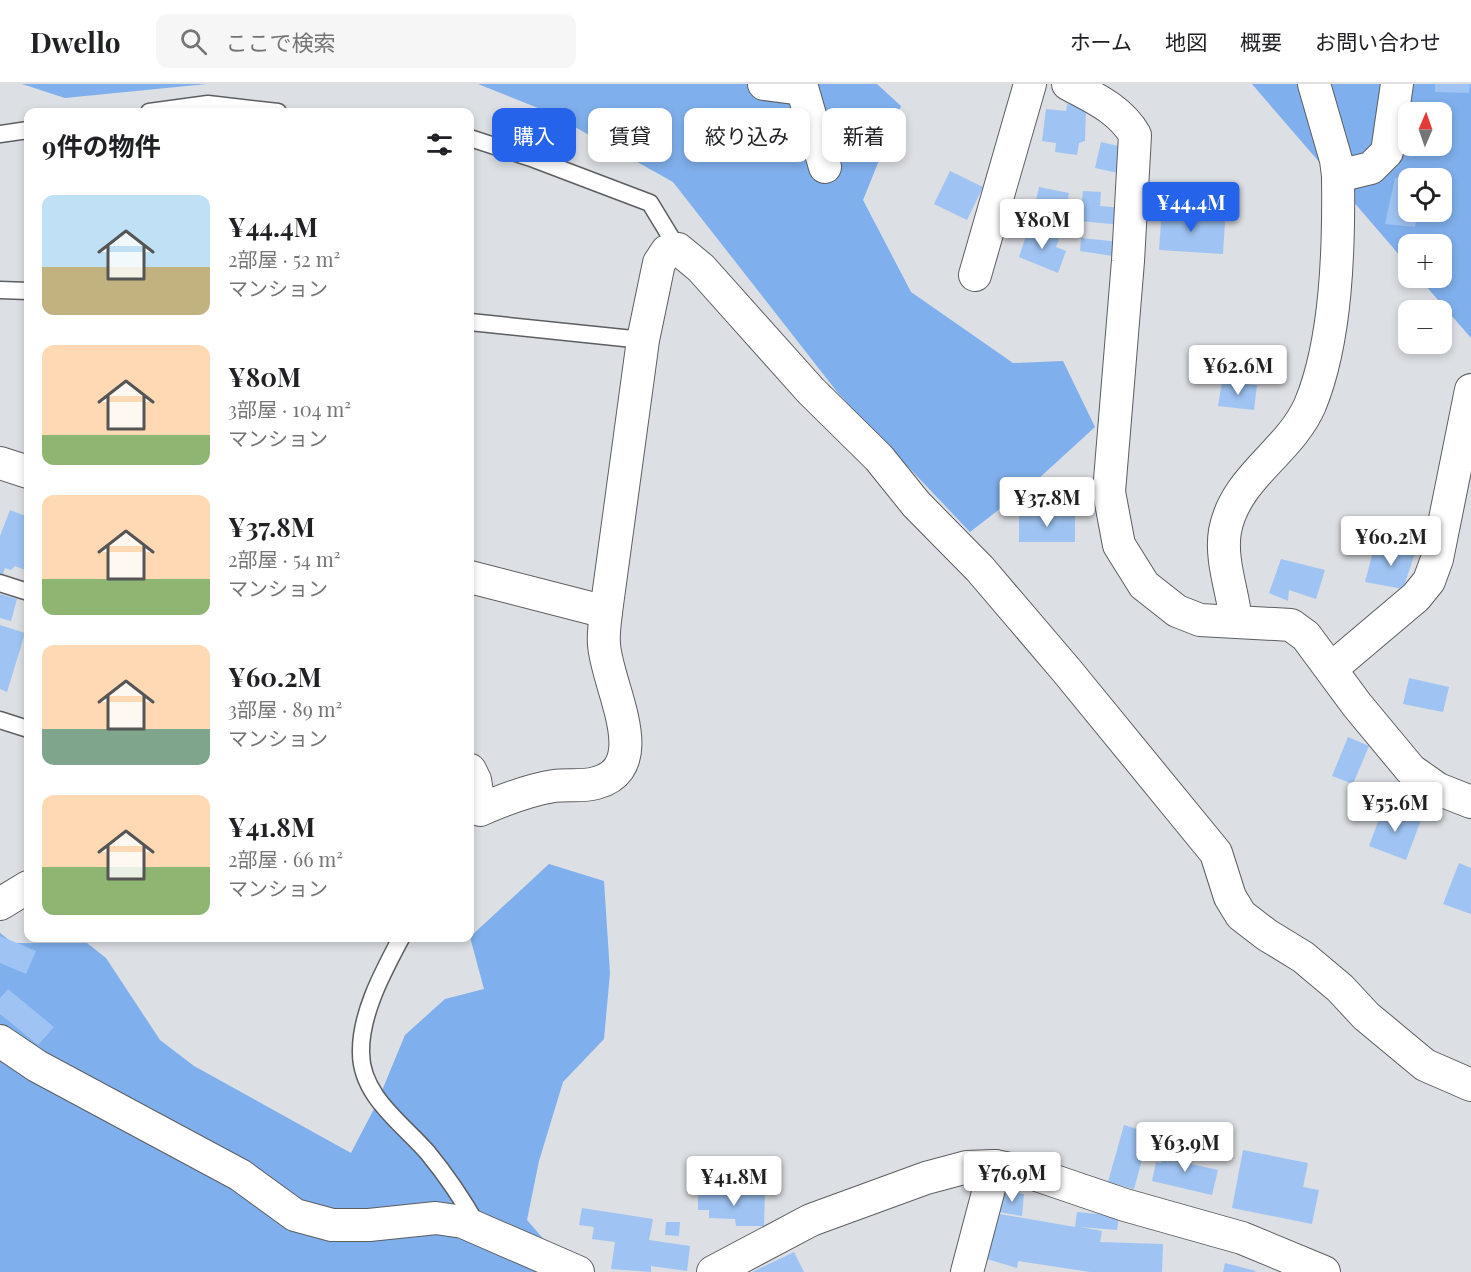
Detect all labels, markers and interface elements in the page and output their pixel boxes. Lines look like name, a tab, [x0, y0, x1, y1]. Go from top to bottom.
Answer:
search box	[156, 14, 576, 68]
text: Dwello	[30, 23, 120, 60]
icon: search	[177, 25, 210, 58]
text: ここで検索	[225, 27, 335, 57]
text: ホーム	[1070, 27, 1132, 55]
text: 地図	[1165, 27, 1207, 55]
text: 概要	[1240, 27, 1282, 55]
text: お問い合わせ	[1315, 27, 1441, 55]
north arrow	[1398, 102, 1452, 156]
map controls	[1398, 102, 1452, 354]
chip: 購入	[492, 108, 576, 162]
chip: 賃貸	[588, 108, 672, 162]
chip: 絞り込み	[684, 108, 810, 162]
chip: 新着	[822, 108, 906, 162]
text: 9件の物件	[42, 128, 160, 163]
icon: filters	[423, 128, 456, 161]
button: locate	[1398, 168, 1452, 222]
pin: ¥44.4M	[1142, 182, 1240, 233]
text: ¥44.4M	[1156, 188, 1226, 215]
pin: ¥80M	[1006, 199, 1078, 250]
text: ¥80M	[1014, 205, 1070, 232]
text: ¥44.4M	[228, 209, 318, 244]
icon: home	[90, 219, 162, 291]
button: +	[1398, 234, 1452, 288]
text: 2部屋 · 52 m²	[228, 245, 340, 272]
text: マンション	[228, 274, 328, 301]
button: −	[1398, 300, 1452, 354]
pin: ¥62.6M	[1189, 345, 1287, 396]
text: ¥62.6M	[1203, 351, 1273, 378]
text: ¥80M	[228, 359, 301, 394]
icon: home	[90, 369, 162, 441]
text: 3部屋 · 104 m²	[228, 395, 351, 422]
text: マンション	[228, 424, 328, 451]
pin: ¥37.8M	[998, 477, 1096, 528]
text: ¥37.8M	[1014, 483, 1080, 510]
text: ¥37.8M	[228, 509, 315, 544]
pin: ¥60.2M	[1342, 516, 1440, 567]
icon: home	[90, 519, 162, 591]
text: ¥60.2M	[1355, 522, 1427, 549]
text: 2部屋 · 54 m²	[228, 545, 341, 572]
text: マンション	[228, 574, 328, 601]
text: ¥60.2M	[228, 659, 322, 694]
icon: home	[90, 669, 162, 741]
text: 3部屋 · 89 m²	[228, 695, 342, 722]
text: マンション	[228, 724, 328, 751]
pin: ¥55.6M	[1346, 782, 1444, 833]
text: ¥55.6M	[1361, 788, 1429, 815]
text: ¥41.8M	[228, 809, 315, 844]
icon: home	[90, 819, 162, 891]
text: 2部屋 · 66 m²	[228, 845, 343, 872]
text: マンション	[228, 874, 328, 901]
pin: ¥63.9M	[1136, 1122, 1234, 1173]
text: ¥63.9M	[1150, 1128, 1220, 1155]
pin: ¥76.9M	[963, 1152, 1061, 1203]
pin: ¥41.8M	[685, 1156, 783, 1207]
text: ¥76.9M	[978, 1158, 1046, 1185]
text: ¥41.8M	[701, 1162, 767, 1189]

